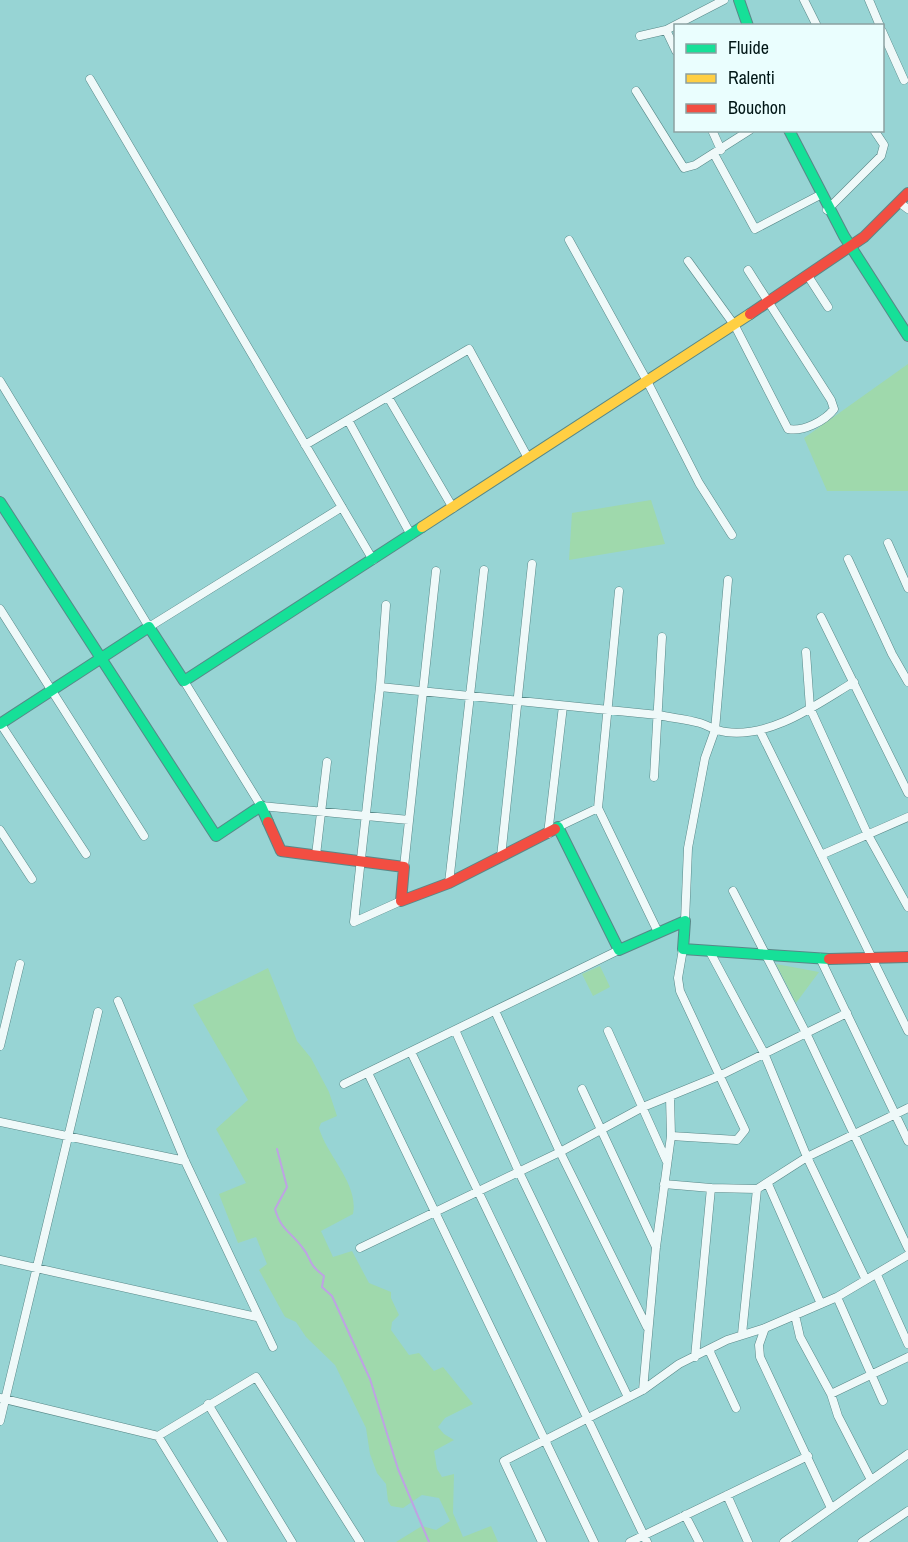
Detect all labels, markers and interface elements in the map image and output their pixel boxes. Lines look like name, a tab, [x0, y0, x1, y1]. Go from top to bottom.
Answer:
legend	[674, 24, 884, 132]
text: Fluide	[728, 35, 769, 60]
text: Ralenti	[728, 65, 775, 90]
text: Bouchon	[728, 95, 786, 120]

